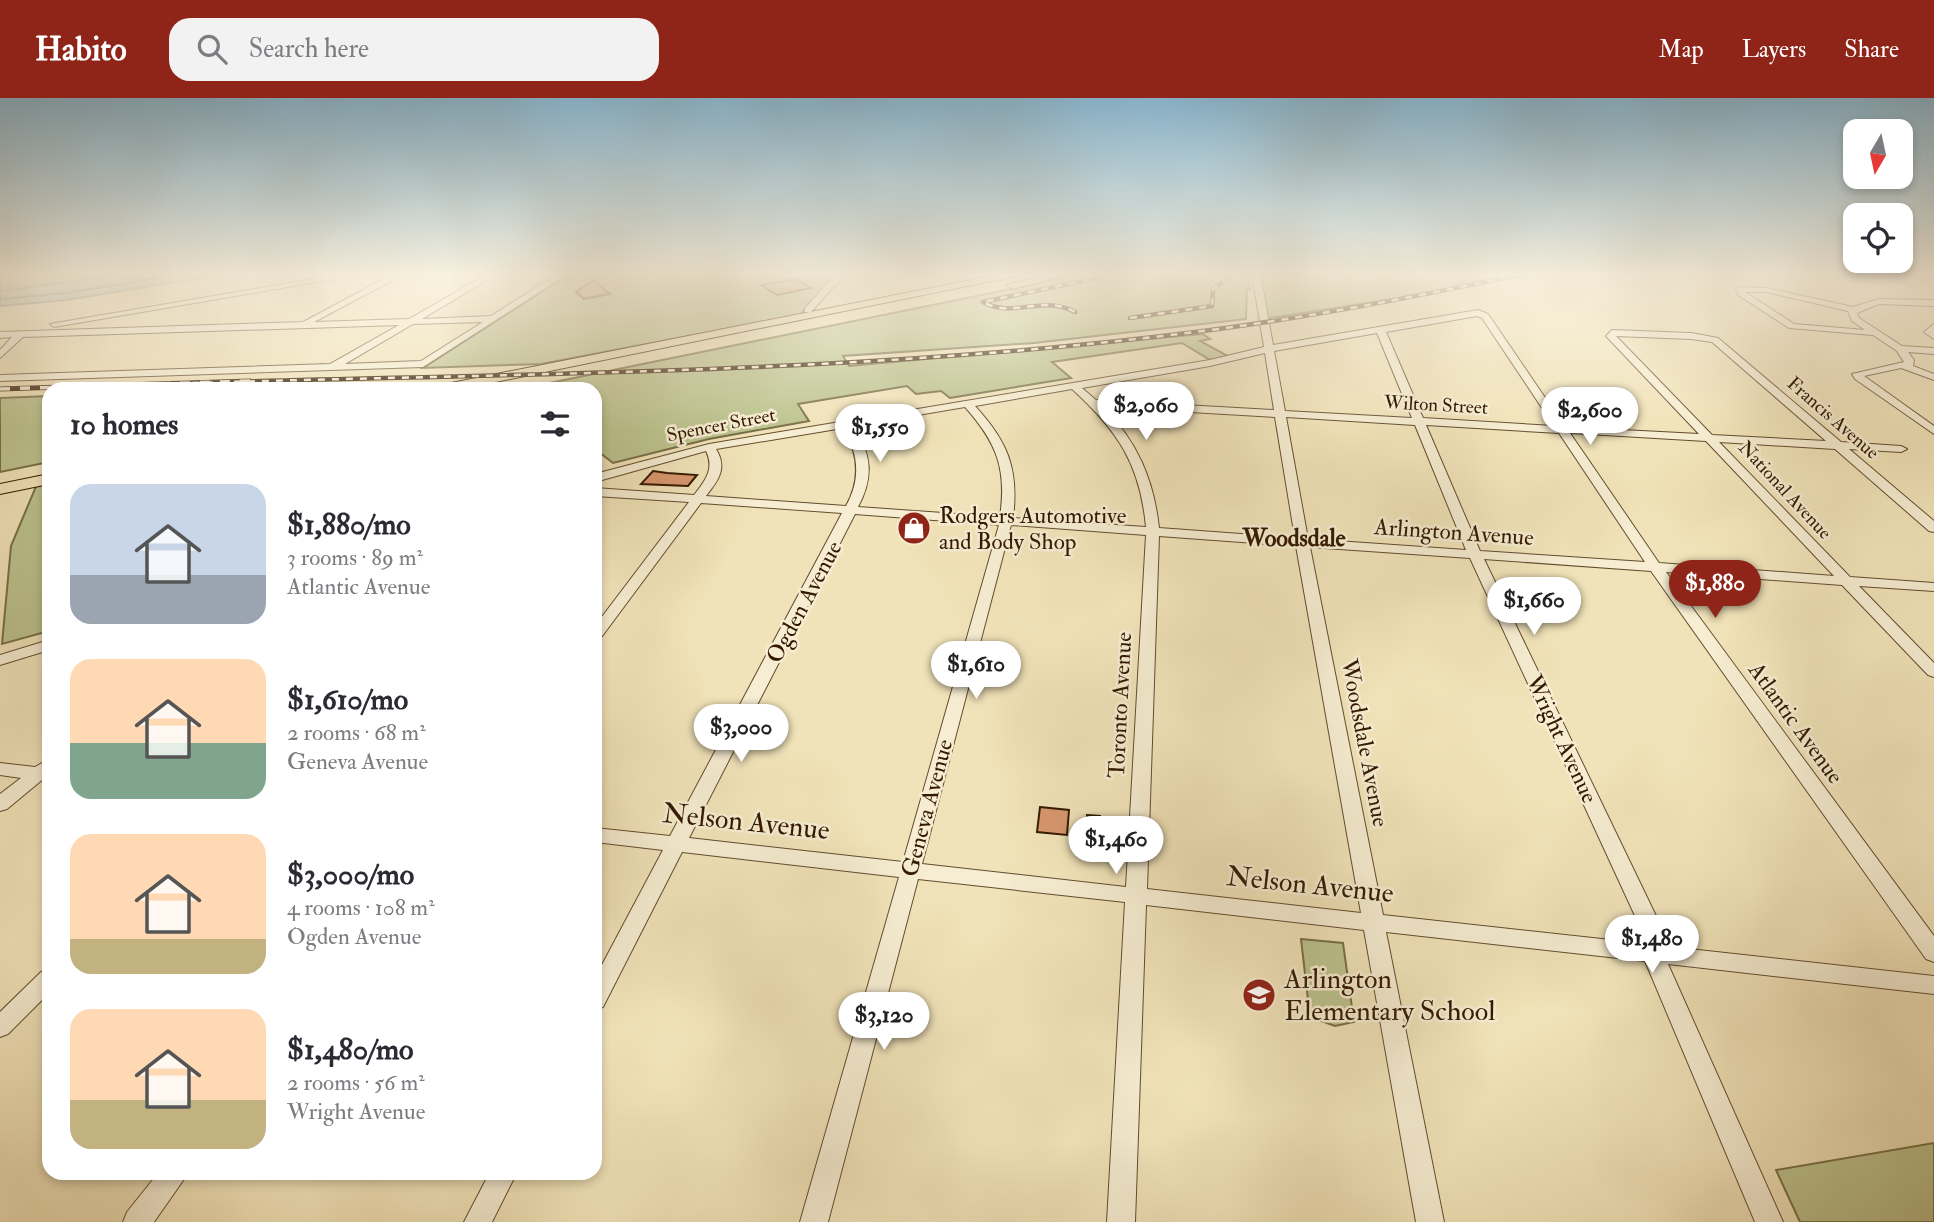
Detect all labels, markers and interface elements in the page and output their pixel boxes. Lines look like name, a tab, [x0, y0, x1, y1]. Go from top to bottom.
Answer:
search box	[169, 18, 659, 81]
text: Habito	[35, 29, 127, 70]
icon: search	[193, 30, 231, 68]
text: Search here	[249, 33, 369, 65]
text: Map	[1659, 34, 1704, 65]
text: Layers	[1742, 34, 1806, 65]
text: Share	[1844, 34, 1899, 65]
north arrow	[1843, 119, 1913, 189]
map controls	[1843, 119, 1913, 273]
button: locate	[1843, 203, 1913, 273]
street label: Francis Avenue	[1782, 371, 1884, 465]
pin: $2,060	[1089, 382, 1203, 442]
pin: $2,600	[1533, 388, 1647, 447]
text: $2,060	[1113, 390, 1179, 419]
street label: Wilton Street	[1382, 390, 1489, 420]
text: $2,600	[1557, 395, 1623, 424]
street label: Spencer Street	[665, 403, 778, 448]
pin: $1,550	[823, 404, 937, 464]
icon: filters	[536, 405, 574, 443]
text: 10 homes	[70, 406, 178, 443]
text: $1,550	[851, 412, 909, 441]
street label: National Avenue	[1733, 436, 1837, 544]
place label: Rodgers Automotive and Body Shop	[939, 501, 1127, 557]
text: $1,880/mo	[287, 506, 411, 543]
shop icon: Rodgers Automotive and Body Shop	[895, 509, 933, 547]
icon: home	[126, 512, 210, 596]
street label: Arlington Avenue	[1372, 512, 1535, 552]
district label: Woodsdale	[1241, 523, 1346, 554]
street label: Ogden Avenue	[760, 536, 848, 668]
text: 3 rooms · 89 m²	[287, 543, 423, 572]
pin: $1,880	[1658, 560, 1772, 620]
text: $1,880	[1685, 568, 1745, 597]
text: Atlantic Avenue	[287, 572, 430, 601]
pin: $1,660	[1477, 578, 1591, 637]
text: $1,660	[1503, 585, 1565, 614]
street label: Toronto Avenue	[1102, 631, 1138, 779]
pin: $1,610	[919, 642, 1033, 701]
text: $1,610	[947, 649, 1005, 678]
street label: Woodsdale Avenue	[1334, 656, 1396, 830]
street label: Atlantic Avenue	[1742, 656, 1850, 790]
street label: Wright Avenue	[1519, 669, 1605, 808]
text: $1,610/mo	[287, 681, 408, 718]
icon: home	[126, 687, 210, 771]
pin: $3,000	[684, 704, 798, 764]
text: $3,000	[710, 712, 772, 741]
text: 2 rooms · 68 m²	[287, 718, 426, 747]
street label: Geneva Avenue	[895, 736, 959, 880]
text: Geneva Avenue	[287, 747, 428, 776]
street label: Nelson Avenue	[661, 796, 832, 848]
pin: $1,460	[1059, 816, 1173, 876]
text: $1,460	[1084, 824, 1148, 853]
text: $3,000/mo	[287, 856, 414, 893]
street label: Nelson Avenue	[1225, 859, 1396, 911]
icon: home	[126, 862, 210, 946]
text: 4 rooms · 108 m²	[287, 893, 435, 922]
pin: $1,480	[1595, 916, 1709, 975]
text: Ogden Avenue	[287, 922, 421, 951]
text: $1,480	[1621, 923, 1683, 952]
place label: Arlington Elementary School	[1283, 962, 1495, 1029]
school or university icon: Arlington Elementary School	[1240, 976, 1278, 1014]
pin: $3,120	[827, 992, 941, 1052]
text: $3,120	[855, 1000, 913, 1029]
text: $1,480/mo	[287, 1031, 414, 1068]
icon: home	[126, 1037, 210, 1121]
text: 2 rooms · 56 m²	[287, 1068, 425, 1097]
text: Wright Avenue	[287, 1097, 425, 1126]

